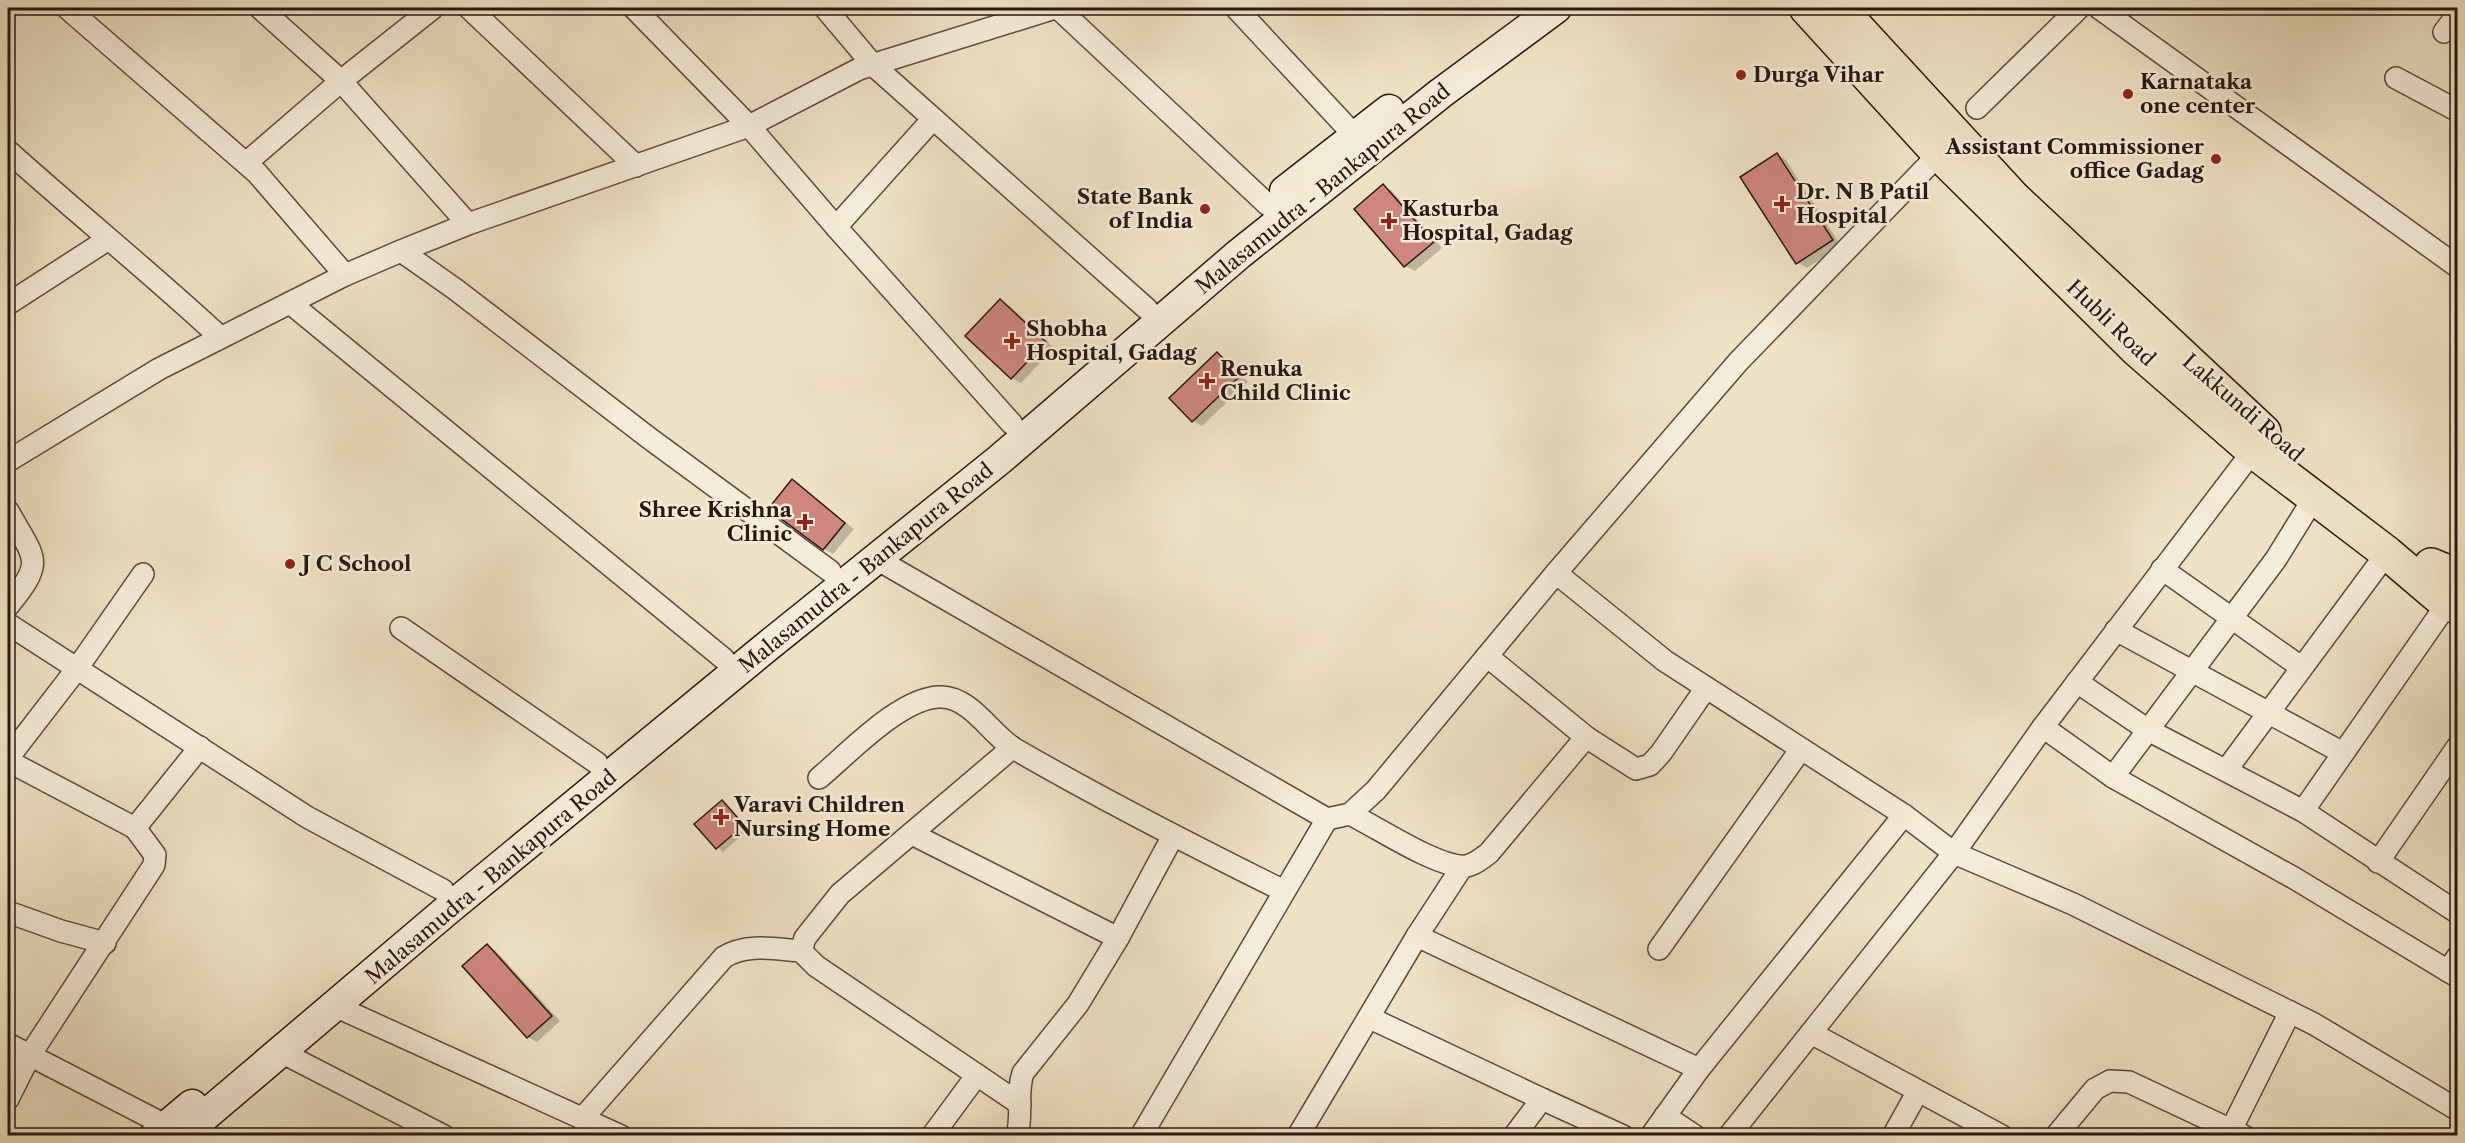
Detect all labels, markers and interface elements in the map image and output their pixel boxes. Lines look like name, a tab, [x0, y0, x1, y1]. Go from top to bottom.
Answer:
place label: Durga Vihar	[1753, 62, 1885, 87]
marker: Durga Vihar	[1734, 68, 1748, 82]
place label: Karnataka one center	[2140, 69, 2256, 118]
street label: Malasamudra - Bankapura Road	[1190, 78, 1455, 299]
marker: Karnataka one center	[2121, 87, 2135, 101]
place label: Assistant Commissioner office Gadag	[1944, 134, 2205, 183]
marker: Assistant Commissioner office Gadag	[2209, 152, 2223, 166]
place label: Dr. N B Patil Hospital	[1796, 179, 1929, 228]
place label: State Bank of India	[1077, 184, 1194, 233]
marker: Dr. N B Patil Hospital	[1773, 195, 1791, 213]
place label: Kasturba Hospital, Gadag	[1402, 196, 1573, 245]
marker: State Bank of India	[1198, 202, 1212, 216]
marker: Kasturba Hospital, Gadag	[1380, 212, 1398, 230]
street label: Hubli Road	[2062, 274, 2161, 371]
place label: Shobha Hospital, Gadag	[1026, 316, 1197, 365]
marker: Shobha Hospital, Gadag	[1003, 332, 1021, 350]
street label: Lakkundi Road	[2178, 348, 2309, 467]
place label: Renuka Child Clinic	[1220, 356, 1351, 405]
marker: Renuka Child Clinic	[1198, 372, 1216, 390]
street label: Malasamudra - Bankapura Road	[733, 457, 998, 678]
place label: Shree Krishna Clinic	[639, 497, 793, 546]
marker: Shree Krishna Clinic	[796, 513, 814, 531]
place label: J C School	[298, 551, 411, 576]
marker: J C School	[283, 557, 297, 571]
street label: Malasamudra - Bankapura Road	[360, 764, 621, 989]
place label: Varavi Children Nursing Home	[733, 792, 906, 841]
marker: Varavi Children Nursing Home	[712, 808, 730, 826]

